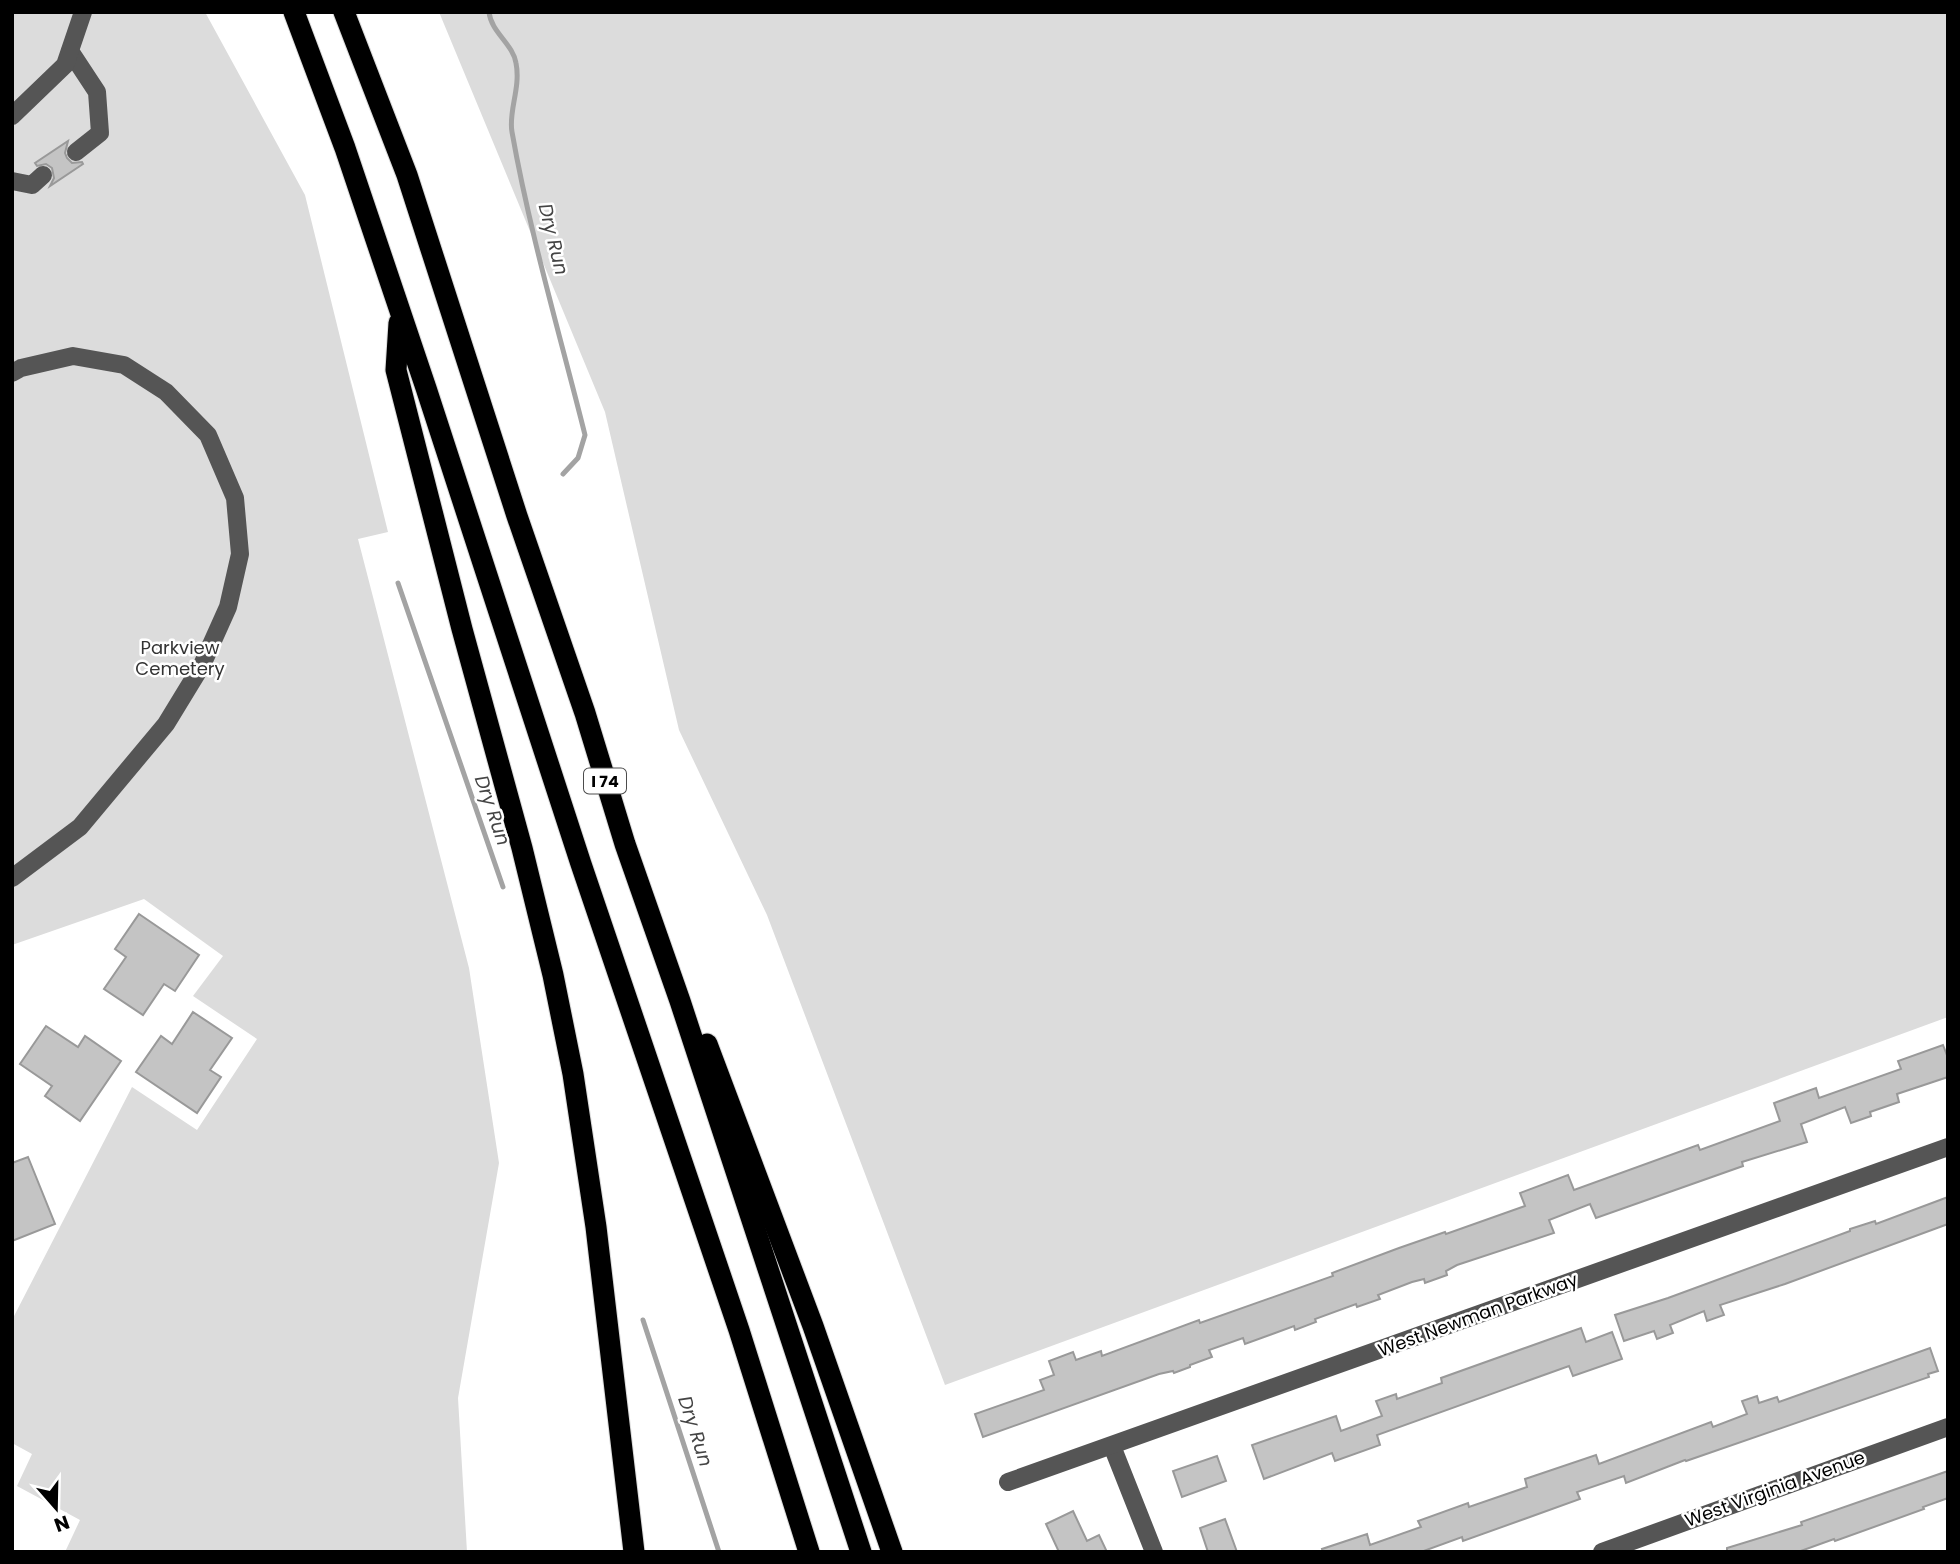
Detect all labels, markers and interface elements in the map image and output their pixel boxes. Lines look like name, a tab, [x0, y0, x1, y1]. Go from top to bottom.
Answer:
water label: Dry Run	[532, 201, 575, 278]
park label: Parkview Cemetery	[135, 635, 225, 681]
road number: I 74	[584, 768, 626, 794]
water label: Dry Run	[468, 771, 517, 849]
street label: West Newman Parkway	[1375, 1267, 1581, 1362]
water label: Dry Run	[671, 1392, 720, 1470]
street label: West Virginia Avenue	[1681, 1444, 1868, 1533]
north arrow	[21, 1473, 91, 1543]
text: N	[50, 1508, 73, 1539]

